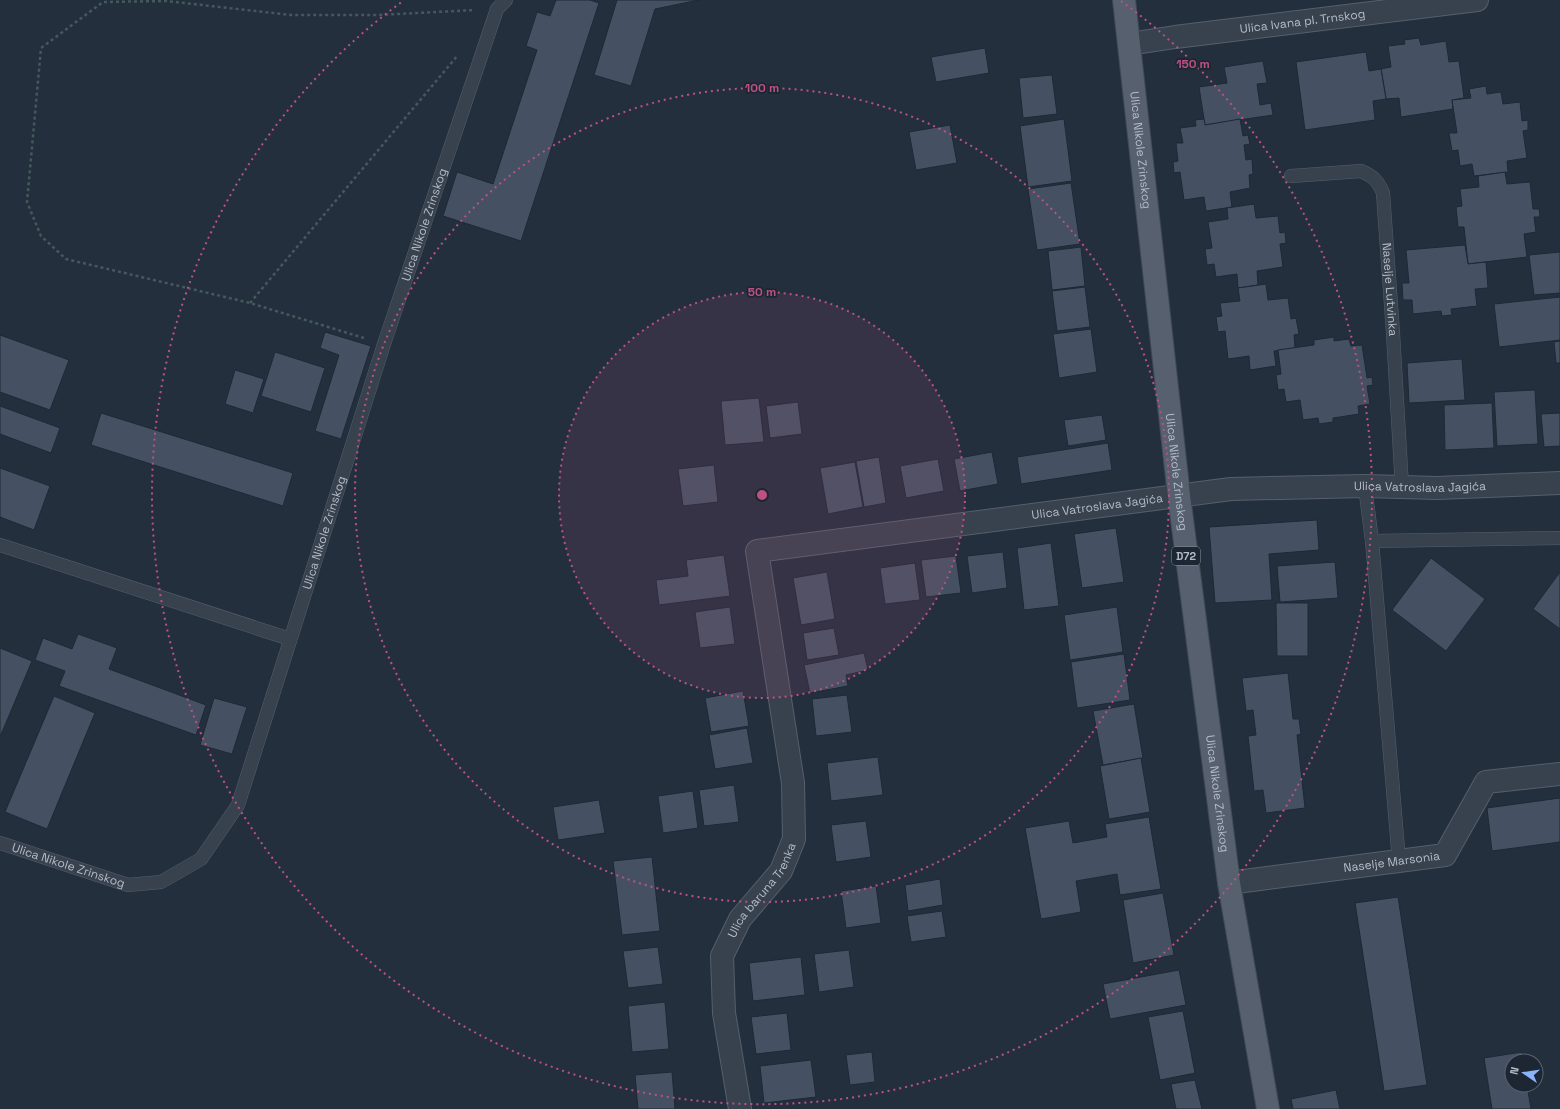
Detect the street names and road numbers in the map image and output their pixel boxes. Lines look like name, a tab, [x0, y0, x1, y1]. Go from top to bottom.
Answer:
street label: Ulica Ivana pl. Trnskog	[1239, 6, 1366, 37]
street label: Ulica Nikole Zrinskog	[1126, 90, 1155, 210]
street label: Ulica Nikole Zrinskog	[398, 166, 451, 283]
street label: Naselje Lutvinka	[1379, 242, 1401, 337]
street label: Ulica Nikole Zrinskog	[1162, 413, 1191, 532]
street label: Ulica Nikole Zrinskog	[299, 474, 350, 591]
street label: Ulica Vatroslava Jagića	[1354, 478, 1486, 496]
street label: Ulica Vatroslava Jagića	[1031, 490, 1164, 523]
road number: D72	[1172, 547, 1200, 565]
street label: Ulica Nikole Zrinskog	[1202, 734, 1233, 853]
street label: Ulica Nikole Zrinskog	[10, 839, 127, 891]
street label: Ulica baruna Trenka	[724, 840, 800, 940]
street label: Naselje Marsonia	[1342, 848, 1441, 876]

